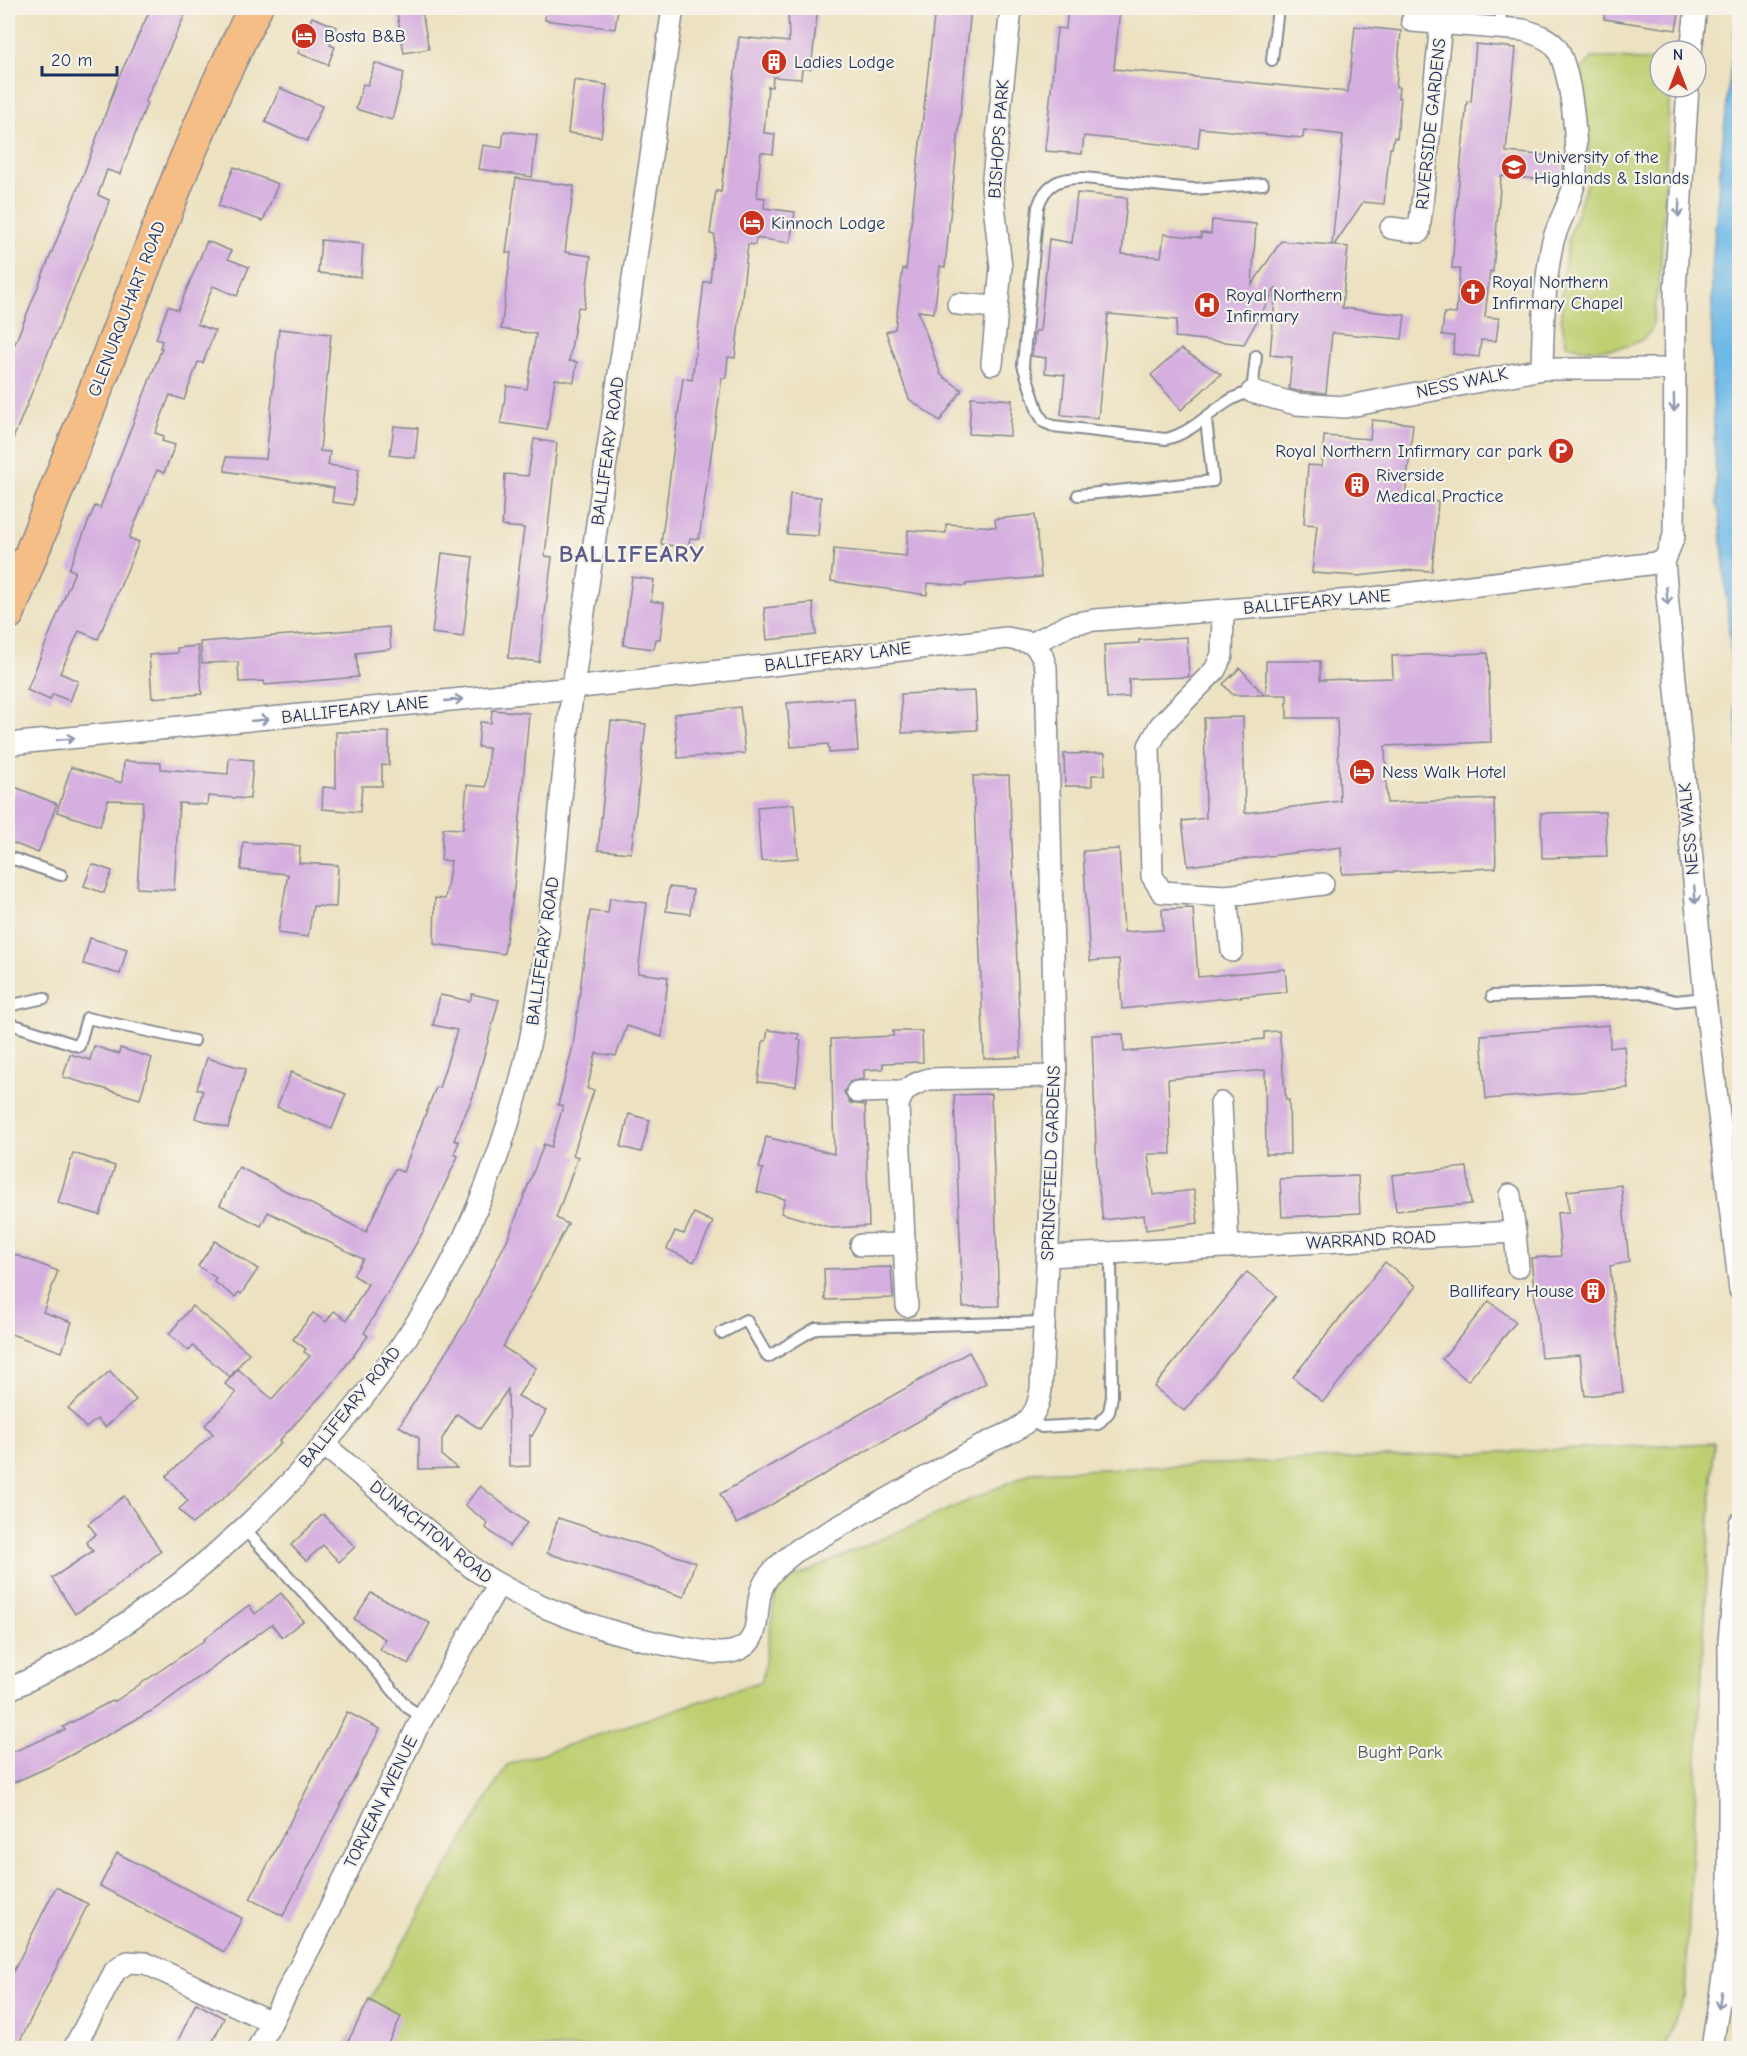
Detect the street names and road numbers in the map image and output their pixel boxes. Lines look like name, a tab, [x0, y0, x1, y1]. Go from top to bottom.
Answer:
street label: RIVERSIDE GARDENS	[1412, 37, 1450, 211]
street label: BISHOPS PARK	[984, 79, 1014, 199]
street label: GLENURQUHART ROAD	[84, 218, 170, 400]
street label: NESS WALK	[1414, 363, 1510, 403]
street label: BALLIFEARY ROAD	[587, 375, 629, 527]
street label: BALLIFEARY LANE	[1242, 585, 1392, 619]
street label: BALLIFEARY LANE	[763, 638, 913, 676]
street label: BALLIFEARY LANE	[280, 692, 430, 728]
street label: NESS WALK	[1674, 782, 1704, 876]
street label: BALLIFEARY ROAD	[522, 875, 564, 1027]
street label: SPRINGFIELD GARDENS	[1037, 1065, 1065, 1261]
street label: WARRAND ROAD	[1305, 1226, 1437, 1254]
street label: BALLIFEARY ROAD	[295, 1342, 405, 1472]
street label: DUNACHTON ROAD	[365, 1476, 497, 1588]
street label: TORVEAN AVENUE	[340, 1732, 422, 1872]

